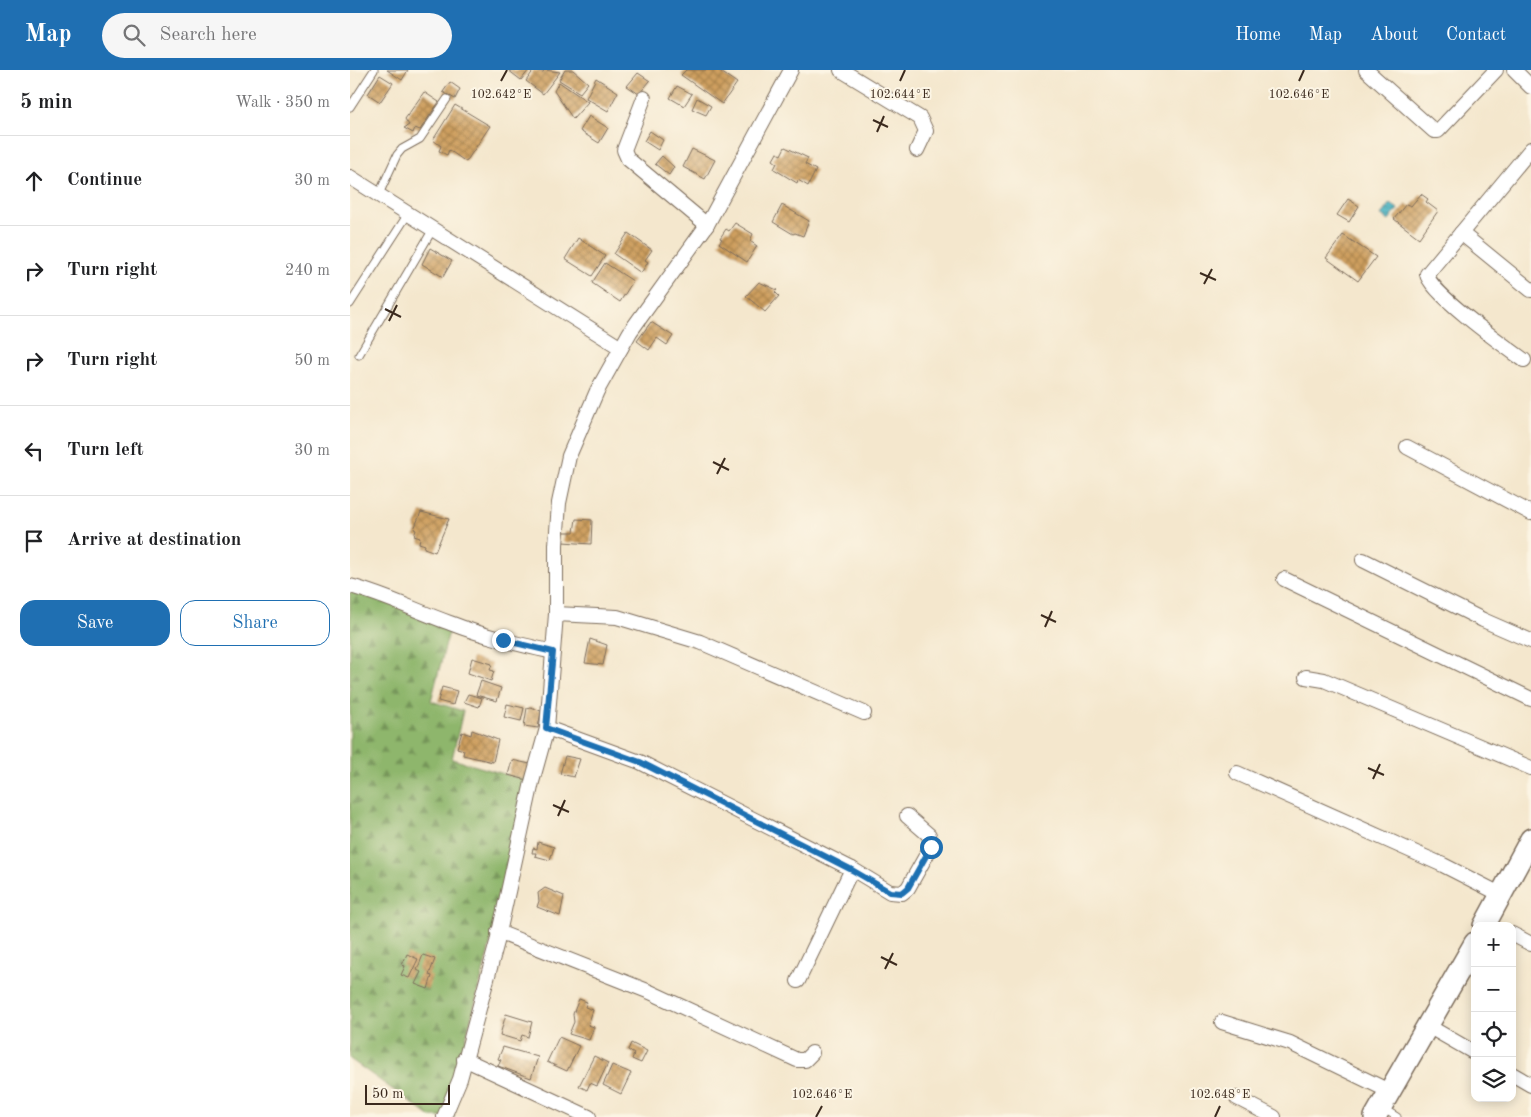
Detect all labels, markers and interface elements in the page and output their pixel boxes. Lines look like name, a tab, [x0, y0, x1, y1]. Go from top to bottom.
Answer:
search box	[102, 13, 452, 58]
icon: search	[120, 21, 148, 49]
text: Map	[25, 23, 72, 47]
text: Search here	[160, 26, 257, 45]
text: Home	[1235, 26, 1281, 44]
text: Map	[1309, 26, 1342, 44]
text: About	[1370, 26, 1418, 44]
text: Contact	[1446, 26, 1506, 44]
text: 102.642°E	[471, 89, 531, 101]
text: 102.644°E	[870, 89, 930, 101]
text: 102.646°E	[1269, 89, 1329, 101]
text: 5 min	[20, 92, 73, 113]
text: Walk · 350 m	[235, 95, 330, 111]
icon: ahead	[20, 167, 48, 195]
text: Continue	[67, 171, 142, 190]
text: 30 m	[294, 173, 330, 189]
icon: right	[20, 257, 48, 285]
text: Turn right	[67, 261, 157, 280]
text: 240 m	[285, 263, 330, 279]
icon: right	[20, 347, 48, 375]
text: Turn right	[67, 351, 157, 370]
text: 50 m	[294, 353, 330, 369]
icon: left	[20, 437, 48, 465]
text: Turn left	[67, 441, 144, 460]
text: 30 m	[294, 443, 330, 459]
icon: arrive	[20, 527, 48, 555]
text: Arrive at destination	[67, 531, 241, 550]
button: Save	[20, 600, 170, 646]
button: Share	[180, 600, 330, 646]
route end	[492, 629, 515, 652]
route start	[920, 836, 943, 859]
map controls	[1471, 922, 1516, 1102]
button: +	[1471, 922, 1516, 967]
button: −	[1471, 967, 1516, 1012]
button: locate	[1471, 1012, 1516, 1057]
button: layers	[1471, 1057, 1516, 1102]
scale bar	[365, 1082, 450, 1105]
text: 50 m	[372, 1087, 403, 1101]
text: 102.646°E	[792, 1089, 852, 1101]
text: 102.648°E	[1190, 1089, 1250, 1101]

